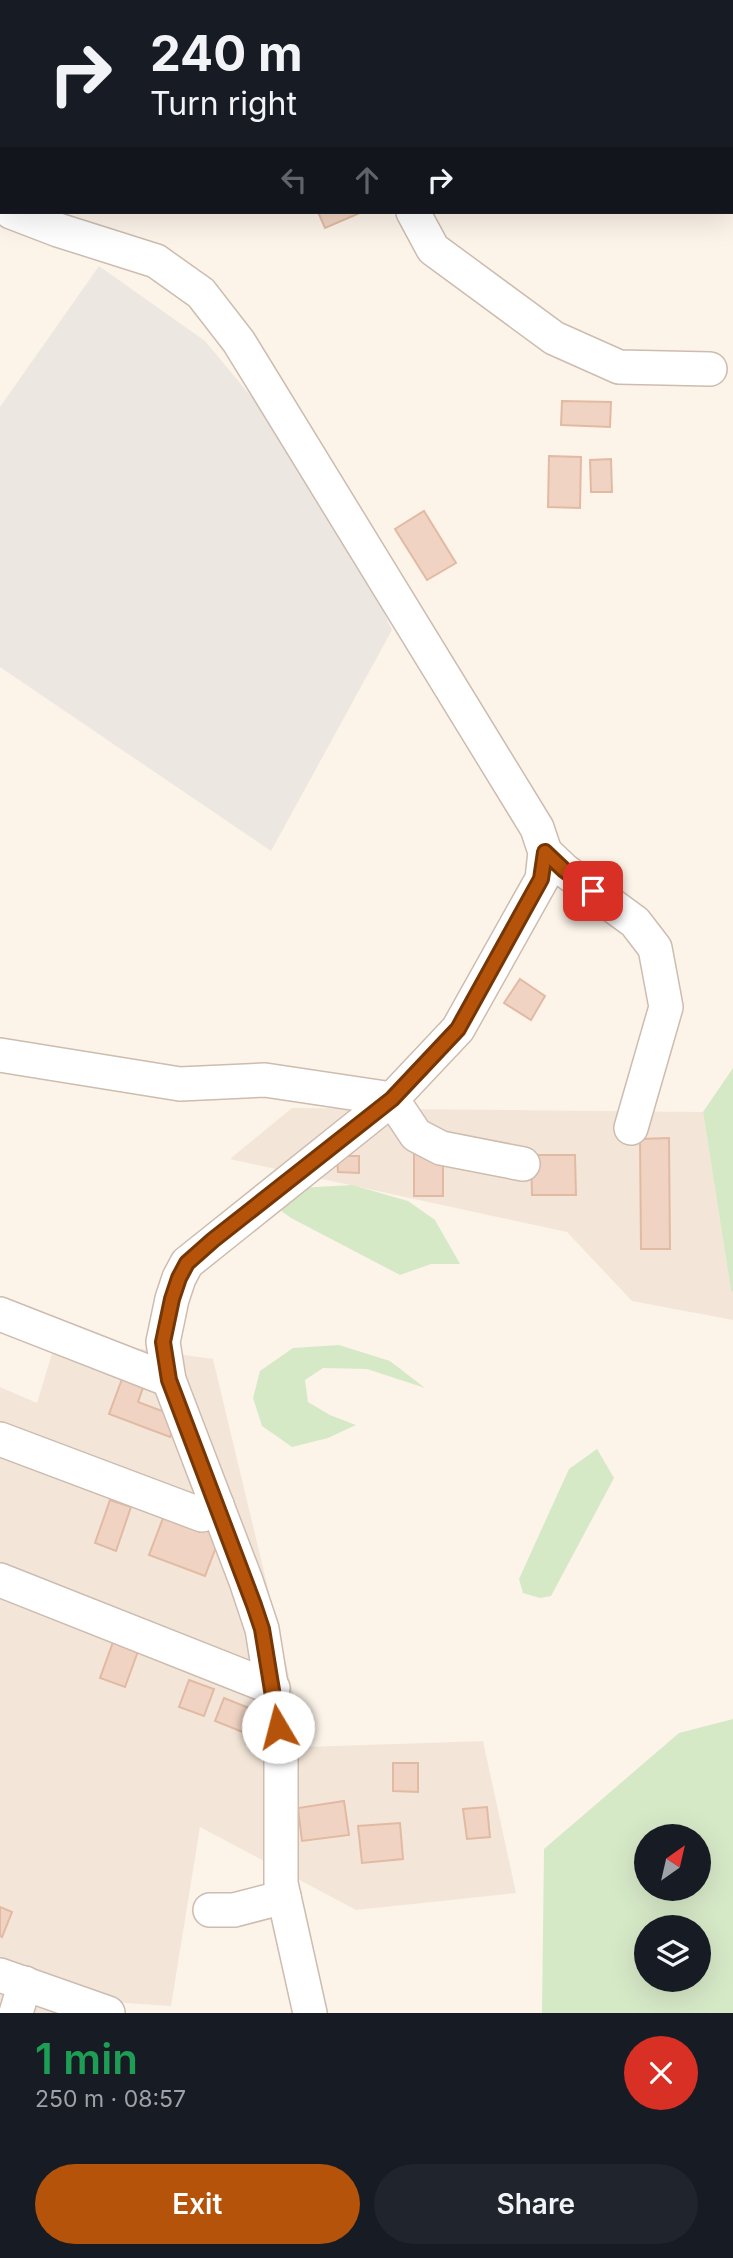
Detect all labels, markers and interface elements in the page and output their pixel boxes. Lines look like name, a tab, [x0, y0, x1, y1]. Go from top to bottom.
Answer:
text: 240 m	[150, 24, 303, 83]
icon: right	[35, 28, 126, 119]
text: Turn right	[150, 84, 297, 123]
icon: left	[275, 161, 313, 199]
icon: ahead	[348, 161, 386, 199]
icon: right	[421, 161, 459, 199]
pin	[563, 861, 623, 921]
icon: arrive	[574, 872, 612, 910]
position arrow	[241, 1690, 315, 1764]
north arrow	[634, 1824, 710, 1900]
map controls	[634, 1824, 711, 1992]
button: layers	[634, 1915, 711, 1992]
text: 1 min	[35, 2033, 138, 2084]
button: close	[624, 2036, 698, 2110]
text: 250 m · 08:57	[35, 2085, 186, 2113]
button: Exit	[35, 2164, 360, 2244]
button: Share	[374, 2164, 698, 2244]

